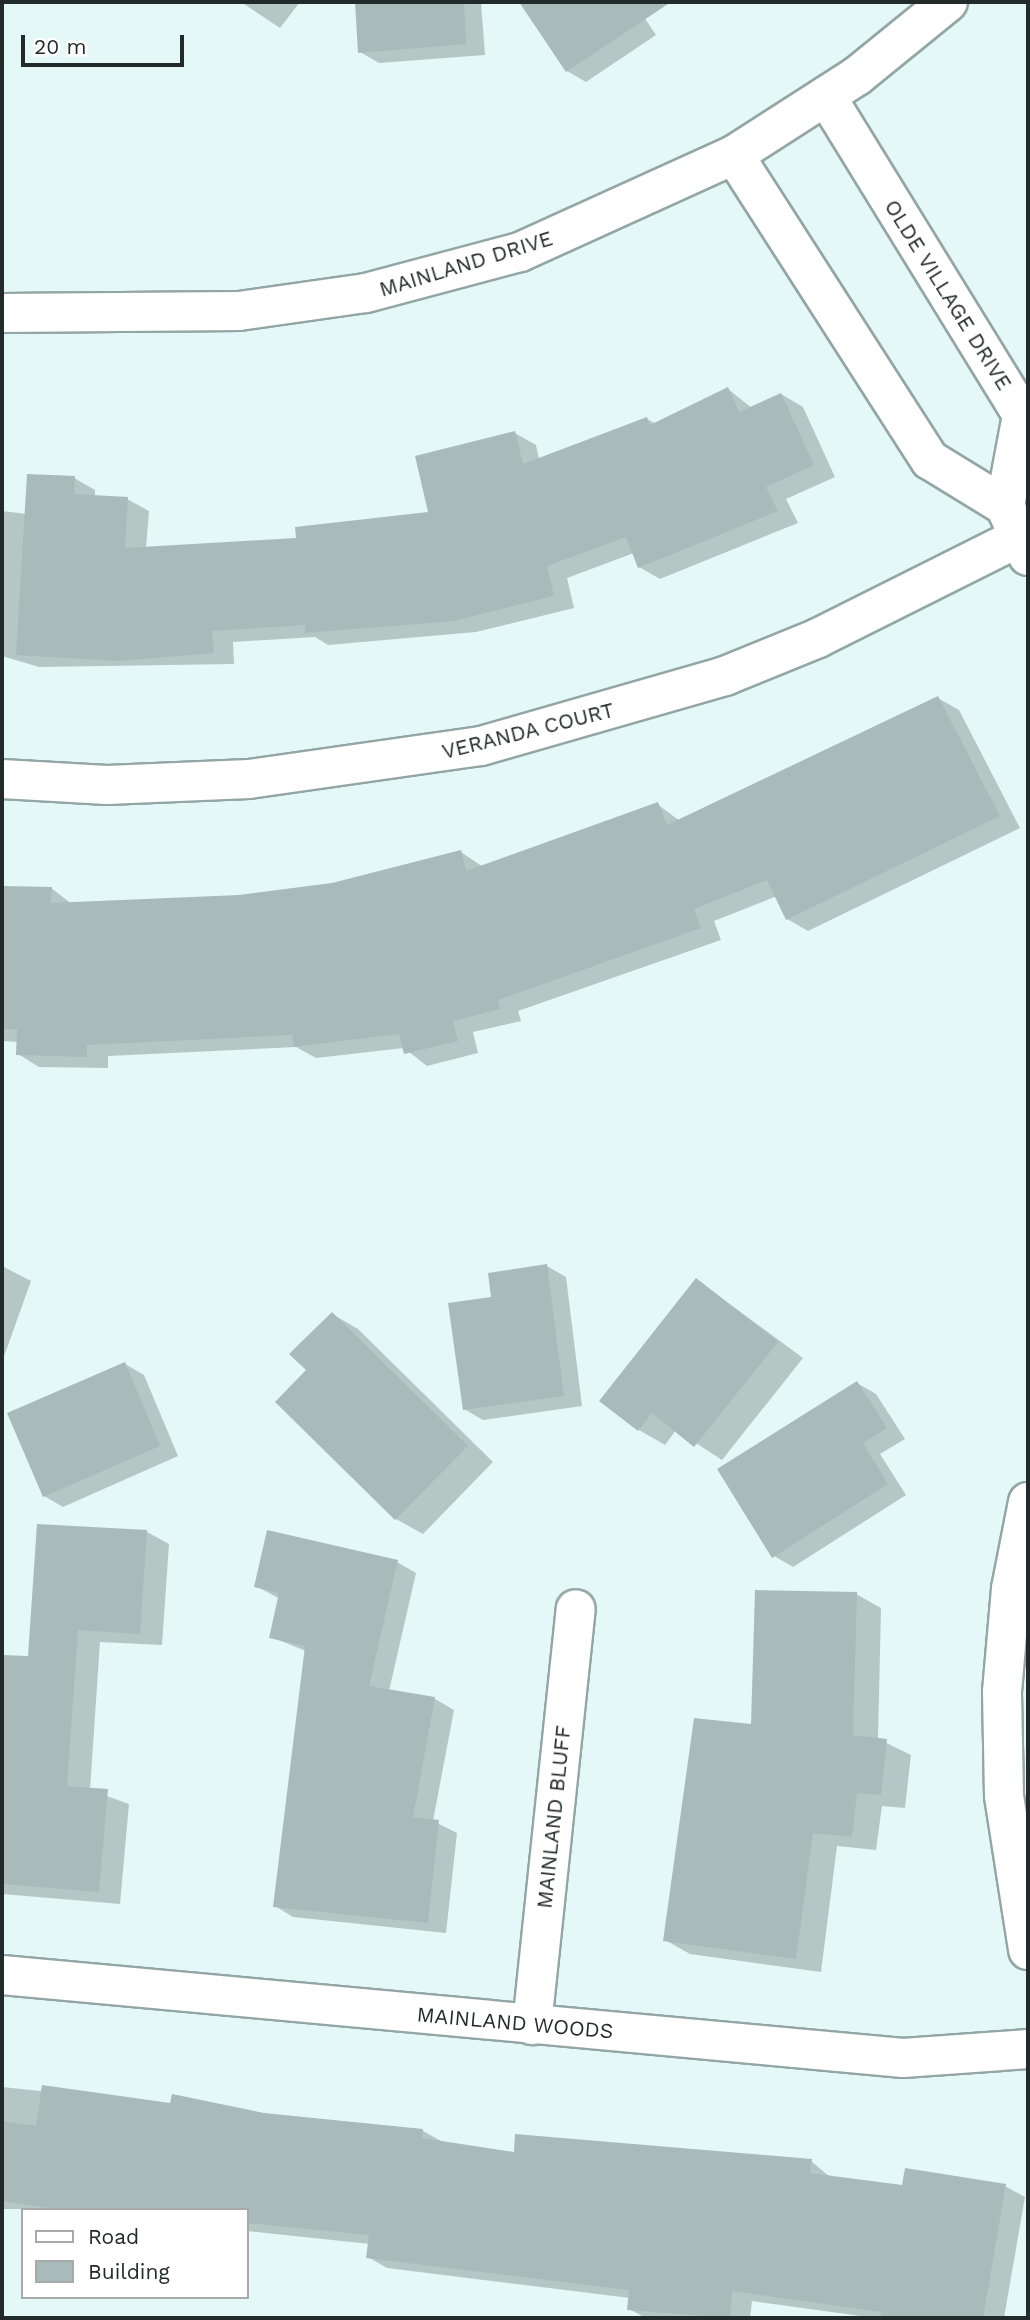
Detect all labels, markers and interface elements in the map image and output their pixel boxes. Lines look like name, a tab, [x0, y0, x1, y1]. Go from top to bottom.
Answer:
scale bar	[24, 21, 187, 65]
text: 20 m	[34, 34, 86, 59]
street label: OLDE VILLAGE DRIVE	[879, 195, 1017, 395]
street label: MAINLAND DRIVE	[376, 226, 556, 302]
street label: VERANDA COURT	[439, 697, 617, 765]
street label: MAINLAND BLUFF	[532, 1724, 576, 1910]
street label: MAINLAND WOODS	[415, 2002, 615, 2044]
legend	[21, 2208, 248, 2299]
text: Road	[88, 2224, 139, 2249]
text: Building	[88, 2259, 170, 2284]

